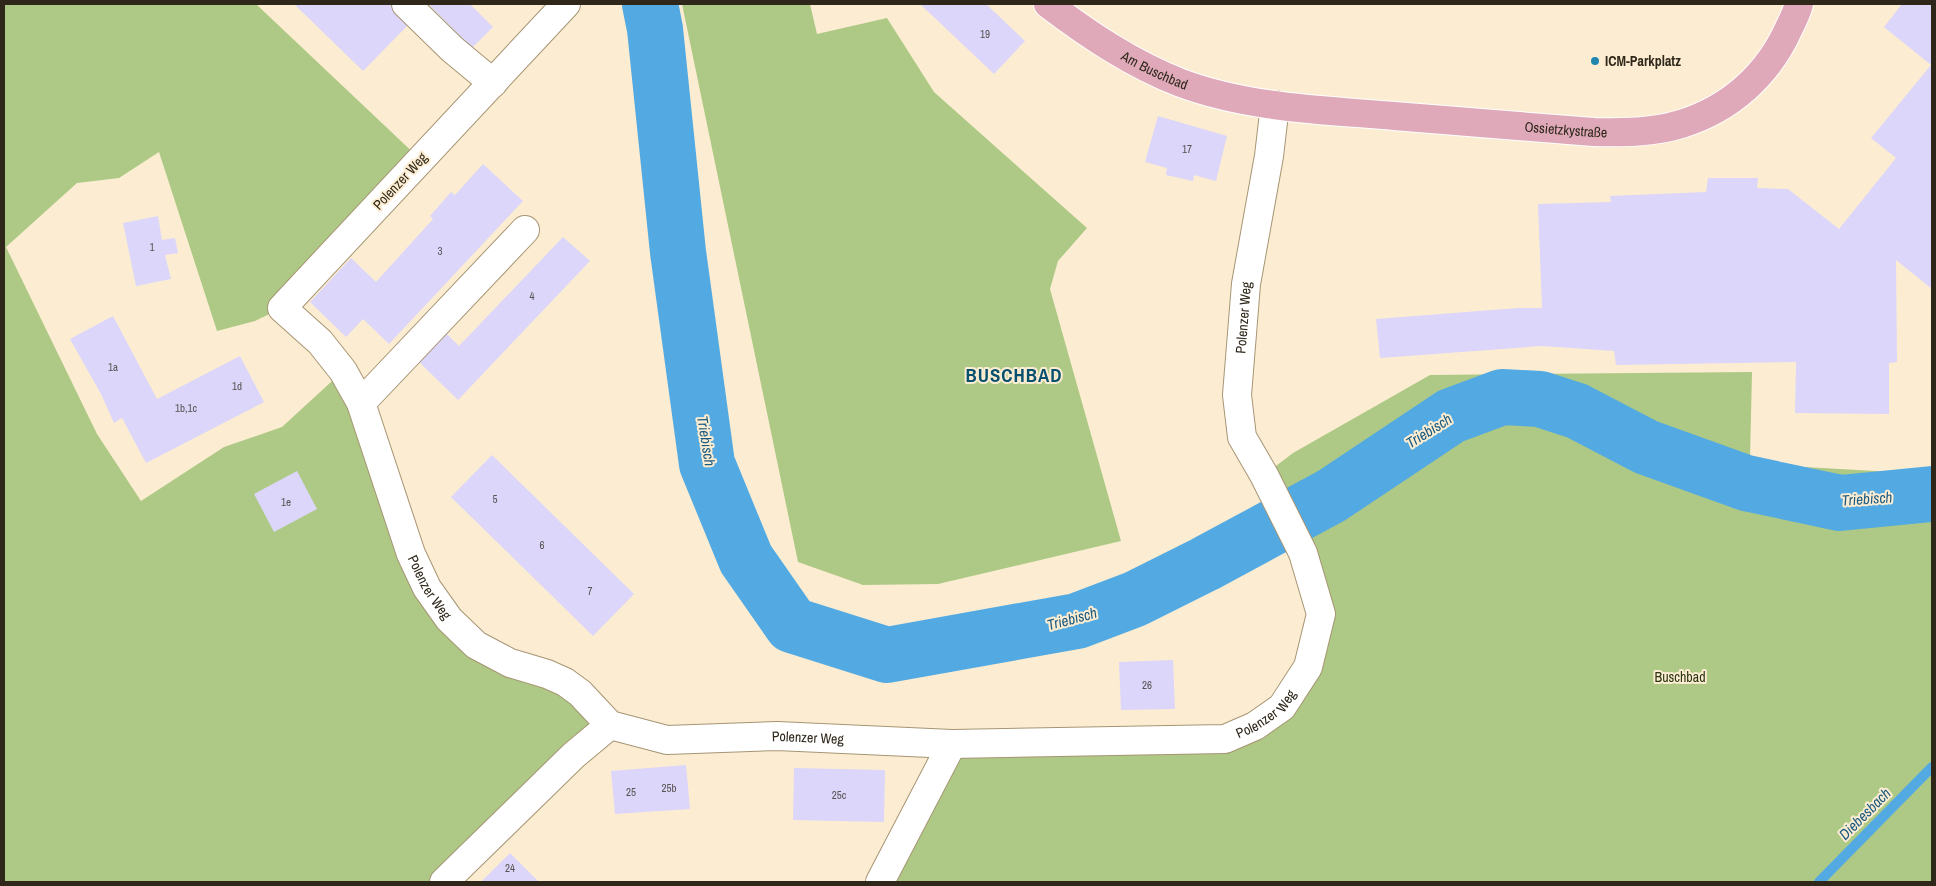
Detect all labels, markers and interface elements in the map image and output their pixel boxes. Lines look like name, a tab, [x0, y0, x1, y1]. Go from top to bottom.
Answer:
house number: 19	[980, 27, 990, 41]
street label: Am Buschbad	[1117, 46, 1190, 94]
place label: ICM-Parkplatz	[1605, 52, 1681, 70]
marker: ICM-Parkplatz	[1589, 55, 1601, 67]
street label: Ossietzkystraße	[1524, 118, 1607, 141]
house number: 17	[1182, 142, 1192, 156]
street label: Polenzer Weg	[369, 148, 432, 213]
house number: 1	[149, 240, 155, 254]
house number: 3	[437, 244, 443, 258]
street label: Polenzer Weg	[1231, 280, 1255, 354]
house number: 4	[529, 289, 535, 303]
house number: 1a	[108, 360, 118, 374]
district label: BUSCHBAD	[965, 362, 1063, 388]
house number: 1d	[232, 379, 242, 393]
house number: 1b,1c	[175, 401, 198, 415]
water label: Triebisch	[1402, 408, 1456, 453]
water label: Triebisch	[692, 414, 721, 468]
water label: Triebisch	[1841, 486, 1893, 511]
house number: 5	[492, 492, 498, 506]
house number: 1e	[281, 495, 291, 509]
house number: 6	[539, 538, 545, 552]
street label: Polenzer Weg	[404, 552, 456, 624]
house number: 7	[587, 584, 593, 598]
water label: Triebisch	[1045, 602, 1099, 635]
park label: Buschbad	[1654, 668, 1706, 686]
house number: 26	[1142, 678, 1152, 692]
street label: Polenzer Weg	[1233, 686, 1300, 742]
street label: Polenzer Weg	[772, 727, 845, 748]
house number: 25b	[661, 781, 677, 795]
water label: Diebesbach	[1834, 783, 1895, 844]
house number: 25	[626, 785, 636, 799]
house number: 25c	[832, 788, 847, 802]
house number: 24	[505, 861, 515, 875]

